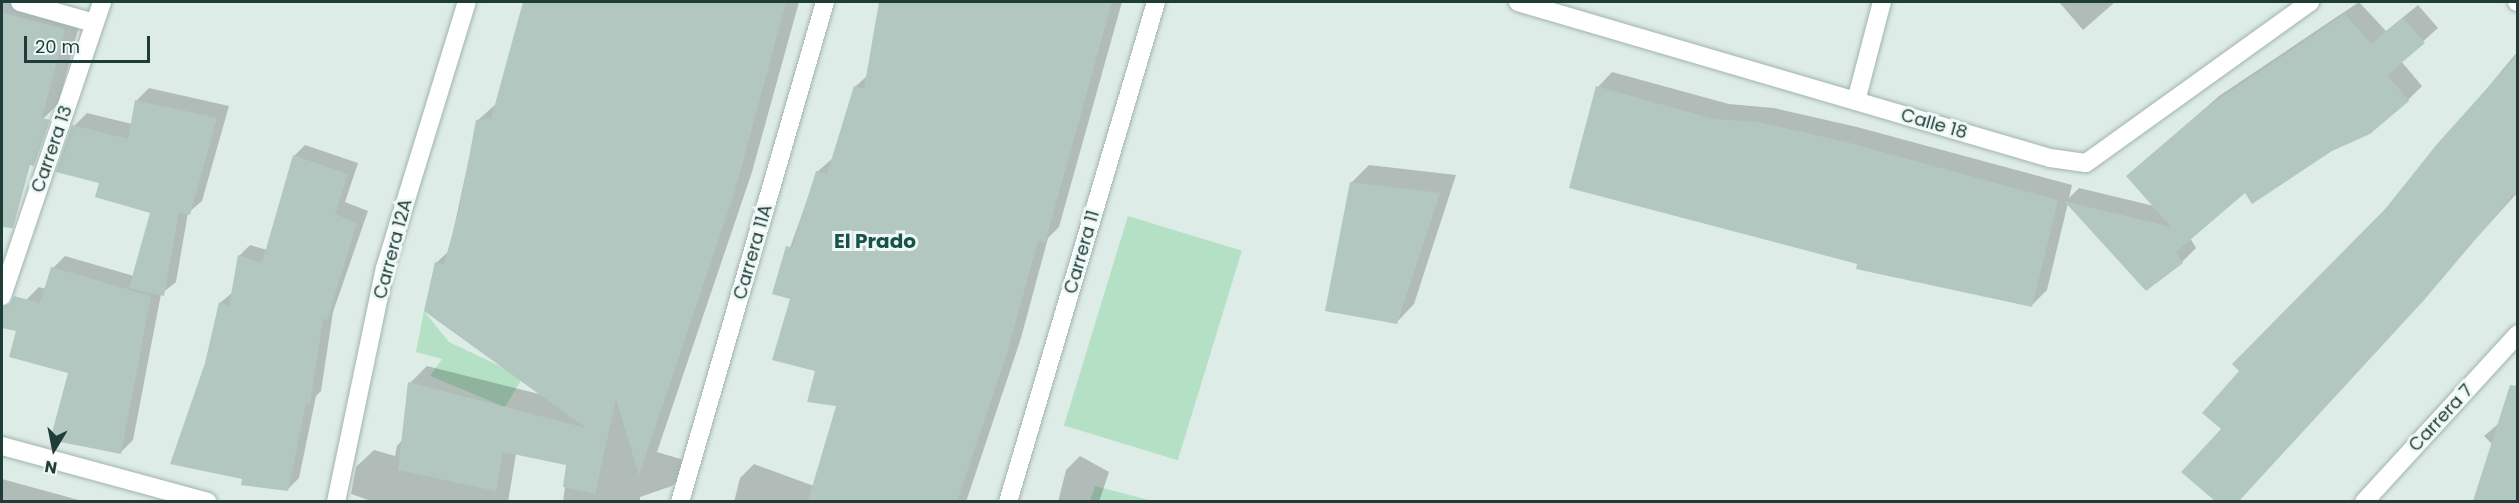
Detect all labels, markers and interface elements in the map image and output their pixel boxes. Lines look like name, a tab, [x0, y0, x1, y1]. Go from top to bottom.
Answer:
scale bar	[27, 24, 153, 62]
text: 20 m	[35, 34, 80, 59]
street label: Carrera 13	[27, 103, 77, 195]
street label: Calle 18	[1898, 104, 1970, 144]
street label: Carrera 12A	[369, 197, 417, 301]
street label: Carrera 11A	[729, 202, 777, 302]
street label: Carrera 11	[1060, 208, 1104, 296]
district label: El Prado	[834, 229, 916, 253]
street label: Carrera 7	[2404, 380, 2478, 456]
north arrow	[24, 419, 84, 479]
text: N	[43, 455, 59, 480]

